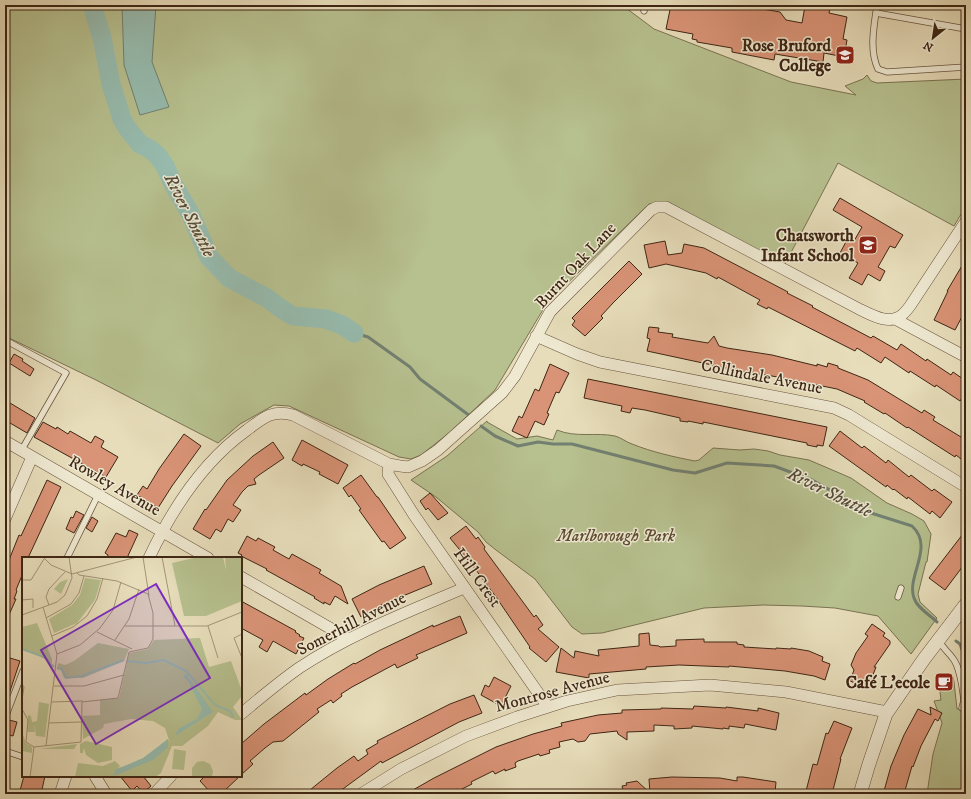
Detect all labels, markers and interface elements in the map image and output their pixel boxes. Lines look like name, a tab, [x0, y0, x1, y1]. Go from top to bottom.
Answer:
north arrow	[913, 18, 953, 58]
place label: Rose Bruford College	[742, 35, 832, 77]
text: N	[921, 37, 936, 54]
school or university icon: Rose Bruford College	[834, 44, 856, 66]
water label: River Shuttle	[158, 169, 220, 262]
street label: Burnt Oak Lane	[530, 218, 621, 313]
place label: Chatsworth Infant School	[761, 225, 855, 267]
school or university icon: Chatsworth Infant School	[857, 234, 879, 256]
street label: Collindale Avenue	[699, 354, 824, 400]
street label: Rowley Avenue	[64, 451, 165, 521]
water label: River Shuttle	[783, 463, 876, 523]
park label: Marlborough Park	[556, 525, 676, 547]
street label: Hill Crest	[448, 544, 506, 612]
inset map	[22, 557, 242, 777]
street label: Somerhill Avenue	[293, 587, 410, 661]
street label: Montrose Avenue	[493, 666, 612, 718]
cafe icon: Café L'ecole	[933, 671, 955, 693]
place label: Café L'ecole	[846, 672, 930, 694]

